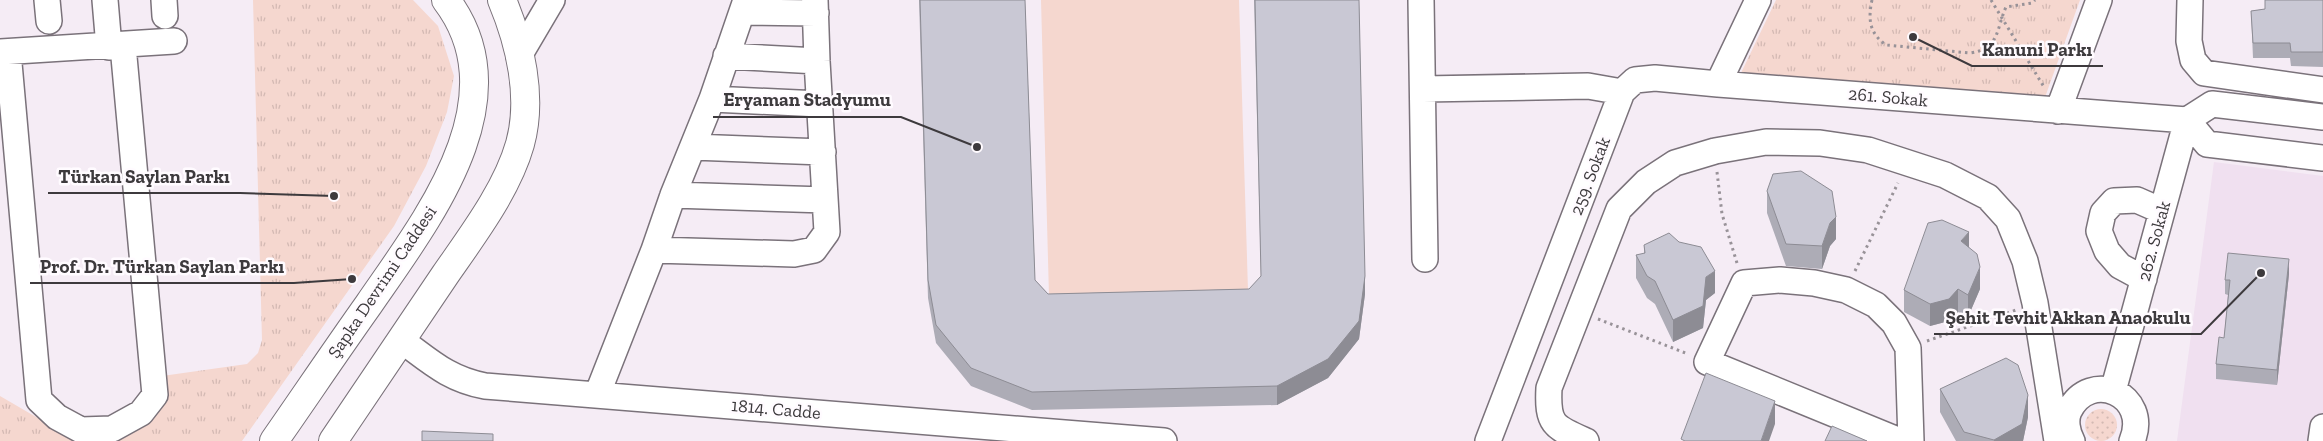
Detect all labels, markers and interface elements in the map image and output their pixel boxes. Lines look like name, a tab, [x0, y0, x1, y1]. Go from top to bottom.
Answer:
callout: Kanuni Parkı	[1972, 32, 2103, 66]
text: Kanuni Parkı	[1982, 38, 2093, 61]
callout: Eryaman Stadyumu	[713, 83, 901, 117]
street label: 261. Sokak	[1847, 83, 1929, 111]
text: Eryaman Stadyumu	[723, 88, 891, 111]
street label: 259. Sokak	[1565, 133, 1615, 218]
callout: Türkan Saylan Parkı	[48, 159, 240, 193]
text: Türkan Saylan Parkı	[58, 165, 230, 188]
street label: 262. Sokak	[2133, 198, 2175, 284]
street label: Şapka Devrimi Caddesi	[323, 202, 441, 362]
callout: Prof. Dr. Türkan Saylan Parkı	[30, 249, 294, 283]
text: Prof. Dr. Türkan Saylan Parkı	[40, 255, 284, 278]
callout: Şehit Tevhit Akkan Anaokulu	[1934, 300, 2201, 334]
text: Şehit Tevhit Akkan Anaokulu	[1945, 306, 2191, 329]
street label: 1814. Cadde	[730, 394, 822, 424]

